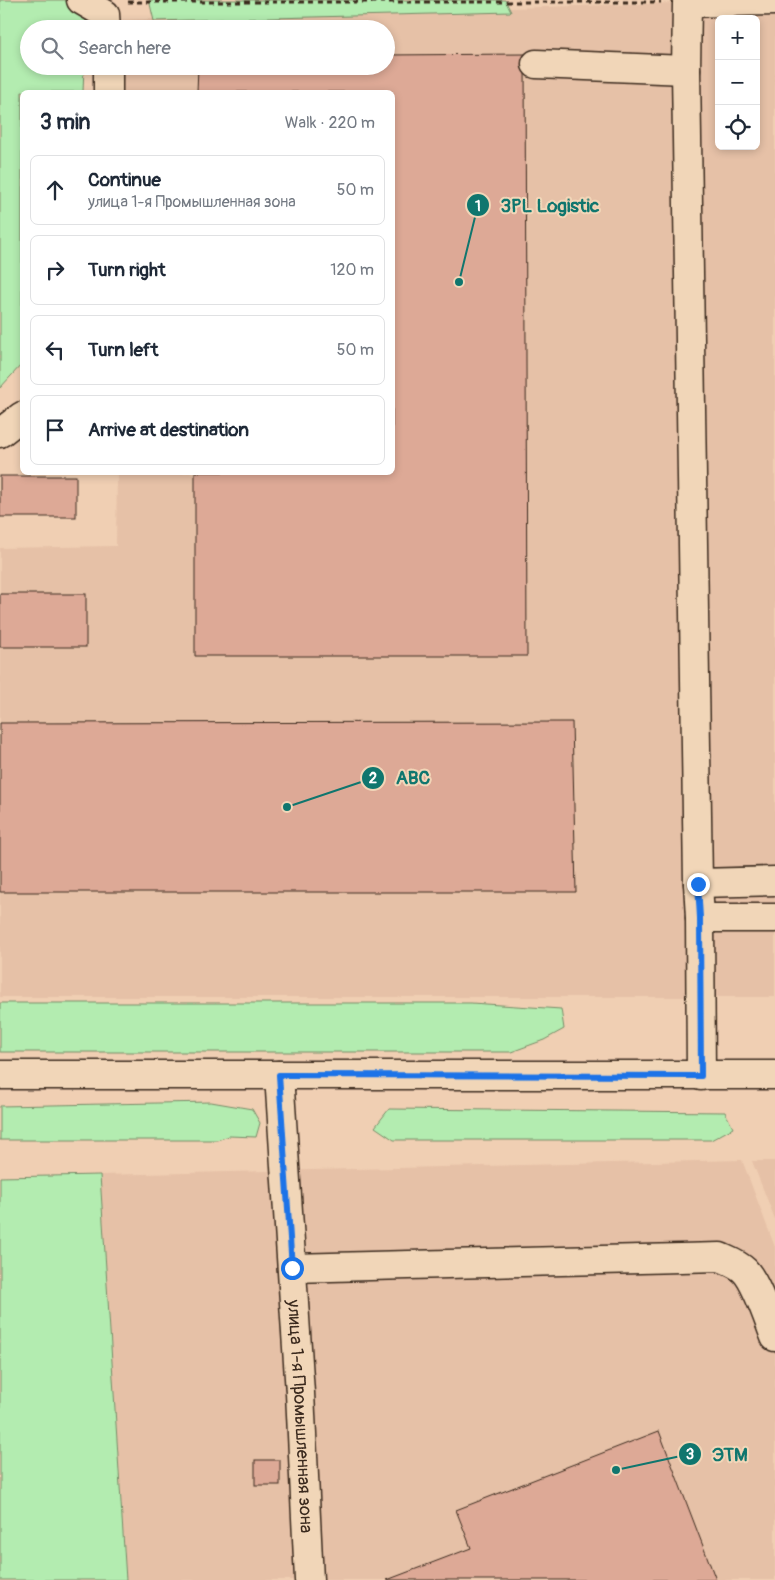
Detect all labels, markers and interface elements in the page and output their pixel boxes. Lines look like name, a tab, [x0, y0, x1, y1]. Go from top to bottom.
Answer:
map controls	[715, 15, 760, 150]
button: +	[715, 15, 760, 60]
search box	[20, 20, 395, 75]
icon: search	[38, 34, 66, 62]
text: Search here	[78, 36, 171, 60]
button: −	[715, 60, 760, 105]
button: locate	[715, 105, 760, 150]
text: 3 min	[40, 109, 90, 136]
text: Walk · 220 m	[285, 113, 375, 133]
text: Continue	[88, 168, 161, 192]
icon: ahead	[41, 176, 69, 204]
text: 50 m	[337, 180, 374, 200]
callout: 3PL Logistic	[465, 188, 609, 222]
text: улица 1-я Промышленная зона	[88, 192, 296, 212]
text: 3PL Logistic	[501, 194, 600, 218]
text: 1	[475, 197, 481, 216]
icon: right	[41, 256, 69, 284]
text: Turn right	[88, 258, 166, 282]
text: 120 m	[330, 260, 374, 280]
icon: left	[41, 336, 69, 364]
text: Turn left	[88, 338, 158, 362]
text: 50 m	[337, 340, 374, 360]
icon: arrive	[41, 416, 69, 444]
text: Arrive at destination	[88, 418, 249, 442]
callout: ABC	[360, 761, 440, 795]
text: ABC	[396, 766, 430, 790]
text: 2	[369, 769, 377, 788]
route end	[687, 873, 710, 896]
route start	[281, 1257, 304, 1280]
street label: улица 1-я Промышленная зона	[282, 1298, 318, 1534]
callout: ЭТМ	[677, 1437, 758, 1471]
text: ЭТМ	[712, 1443, 748, 1467]
text: 3	[686, 1445, 694, 1464]

